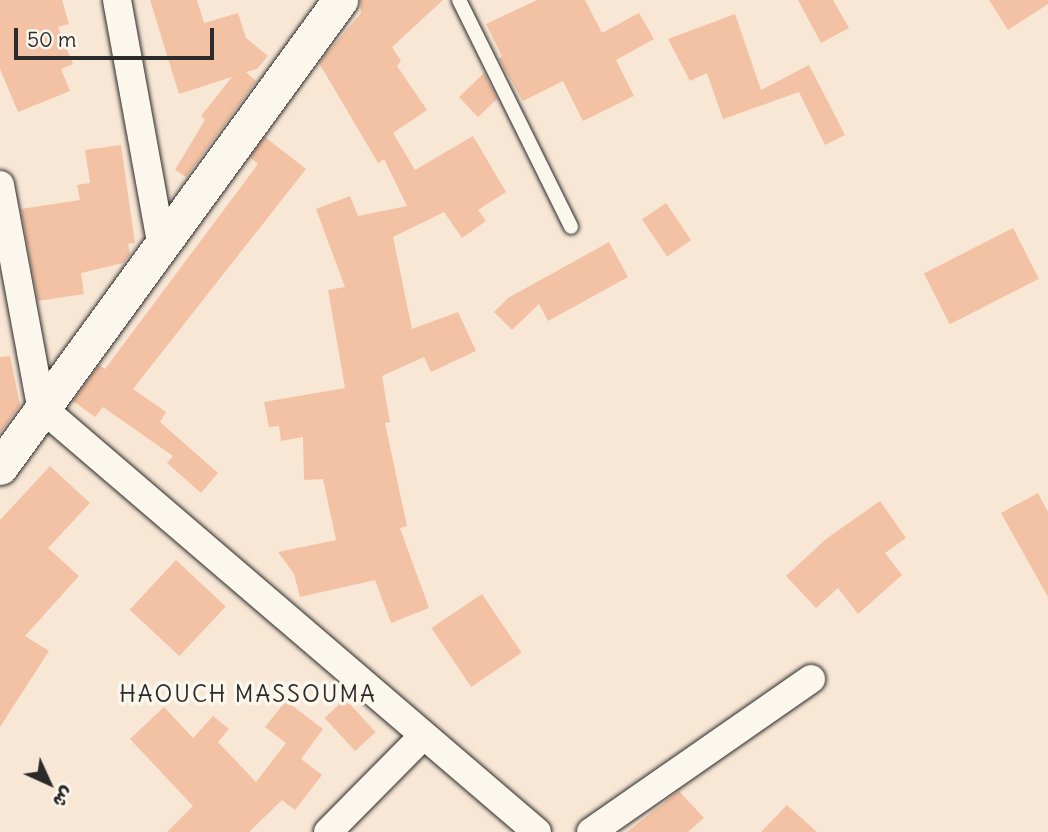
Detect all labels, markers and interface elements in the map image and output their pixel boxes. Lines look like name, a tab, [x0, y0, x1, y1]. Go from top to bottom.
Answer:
scale bar	[18, 14, 217, 58]
text: 50 m	[27, 26, 76, 53]
district label: HAOUCH MASSOUMA	[121, 680, 375, 708]
north arrow	[14, 748, 84, 818]
text: ش	[48, 782, 80, 814]

